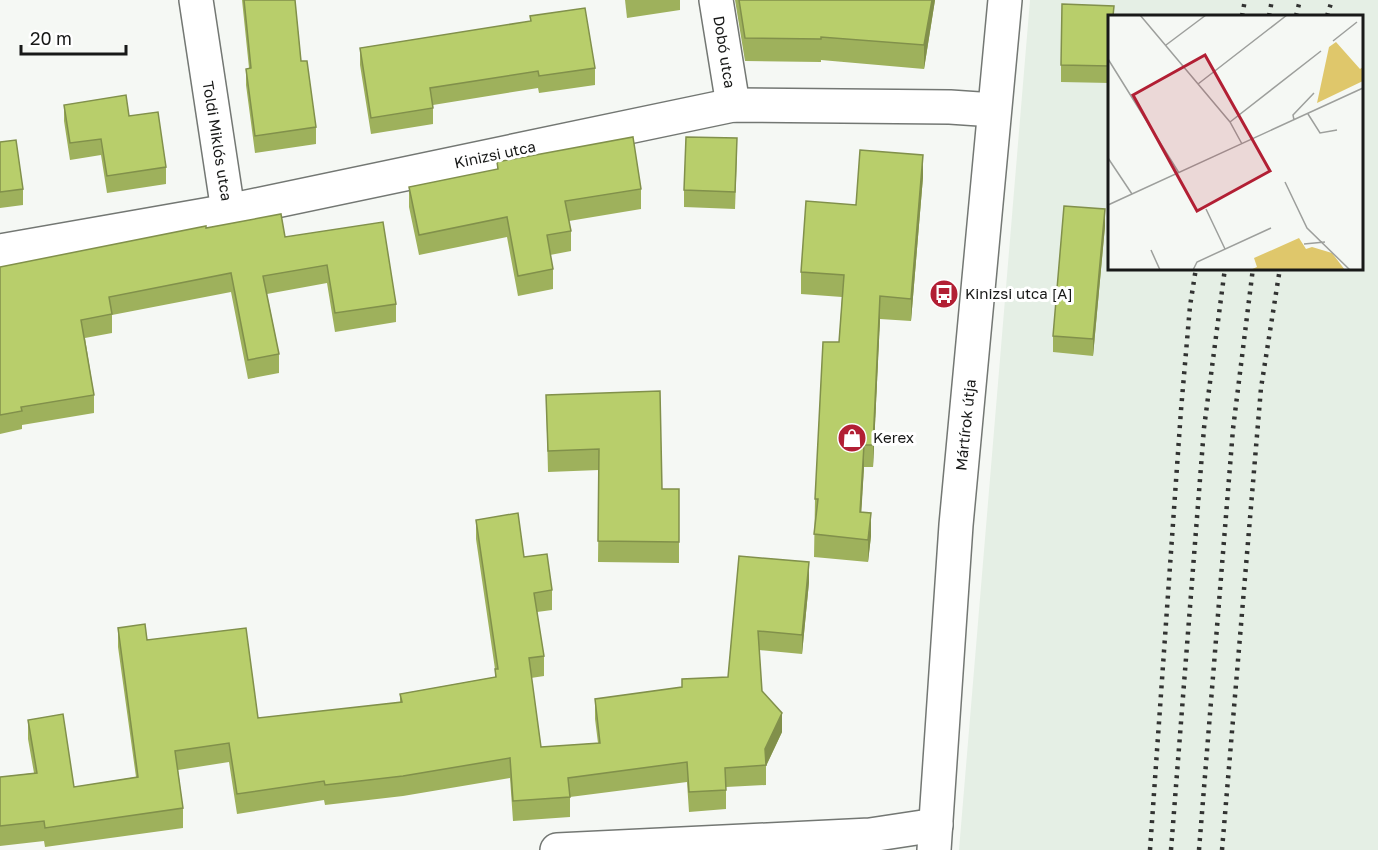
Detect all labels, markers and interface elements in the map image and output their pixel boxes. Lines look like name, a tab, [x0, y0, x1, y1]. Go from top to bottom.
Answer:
street label: Dobó utca	[710, 14, 740, 89]
inset map	[1108, 15, 1363, 270]
scale bar	[21, 18, 126, 56]
text: 20 m	[30, 27, 72, 49]
street label: Toldi Miklós utca	[200, 80, 236, 202]
street label: Kinizsi utca	[452, 137, 537, 171]
bus stop icon: Kinizsi utca [A]	[928, 278, 960, 310]
place label: Kinizsi utca [A]	[965, 284, 1073, 302]
street label: Mártírok útja	[951, 378, 979, 472]
shop icon: Kerex	[836, 422, 868, 454]
place label: Kerex	[873, 428, 914, 446]

